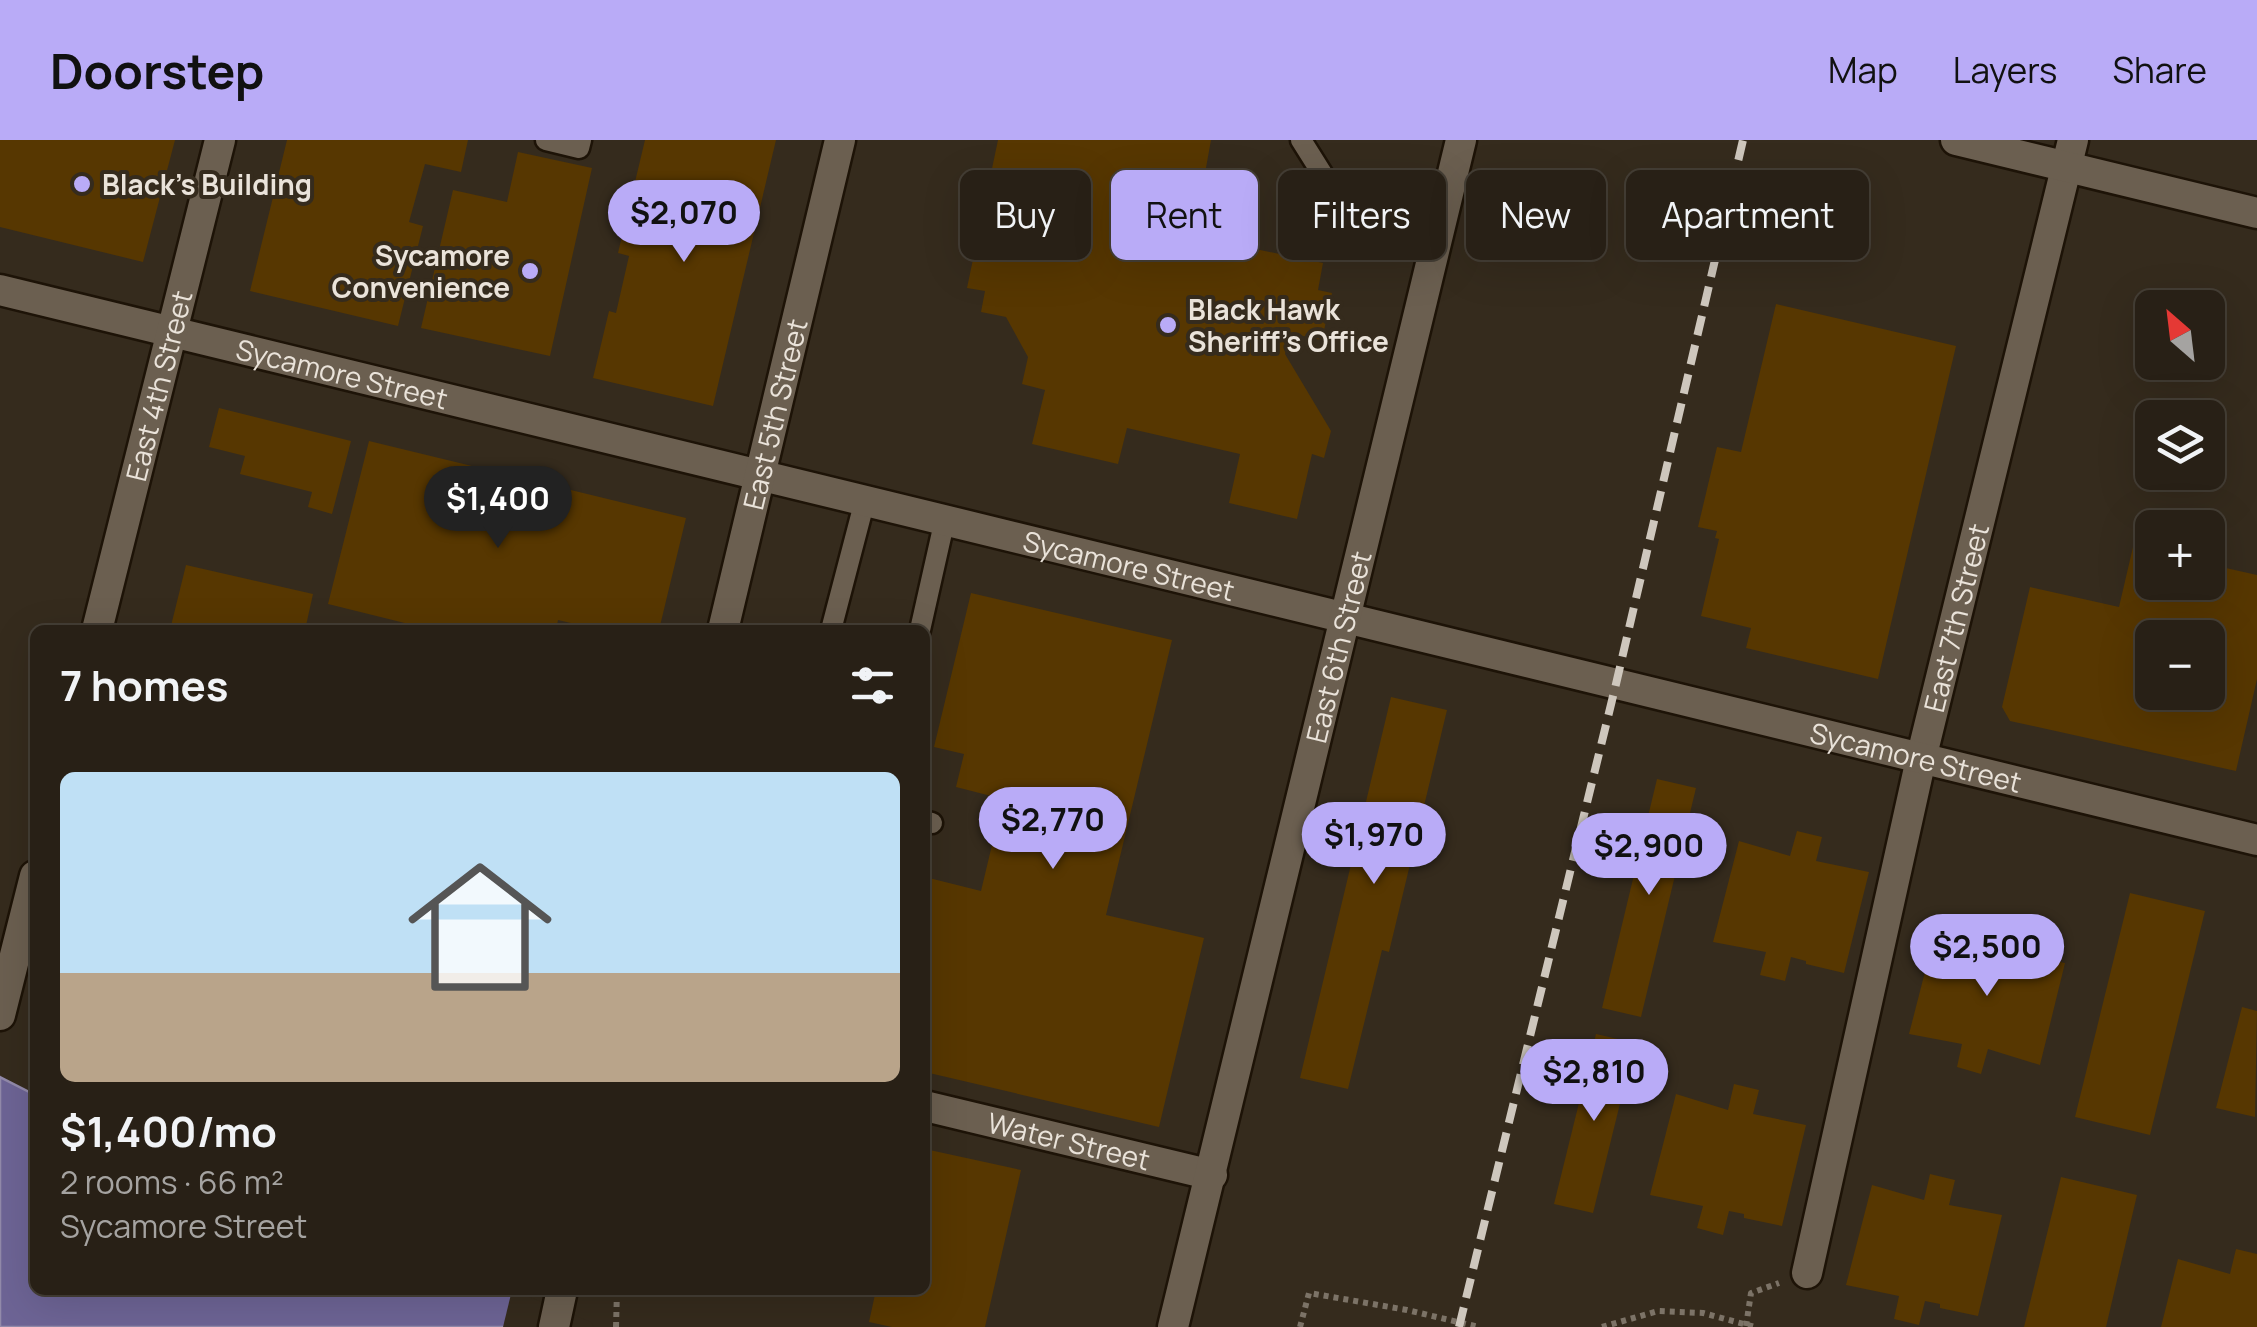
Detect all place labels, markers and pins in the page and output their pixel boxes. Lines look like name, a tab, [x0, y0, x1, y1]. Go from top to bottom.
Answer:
place label: Black's Building	[102, 165, 312, 203]
marker: Black's Building	[71, 173, 93, 195]
pin: $2,070	[603, 180, 765, 265]
place label: Sycamore Convenience	[332, 236, 510, 306]
marker: Sycamore Convenience	[519, 260, 541, 282]
place label: Black Hawk Sheriff's Office	[1188, 290, 1389, 360]
marker: Black Hawk Sheriff's Office	[1157, 314, 1179, 336]
pin: $1,400	[417, 466, 579, 551]
pin: $2,770	[972, 787, 1134, 872]
pin: $1,970	[1293, 802, 1455, 887]
pin: $2,900	[1568, 813, 1730, 898]
pin: $2,500	[1906, 914, 2068, 999]
pin: $2,810	[1513, 1039, 1675, 1124]

